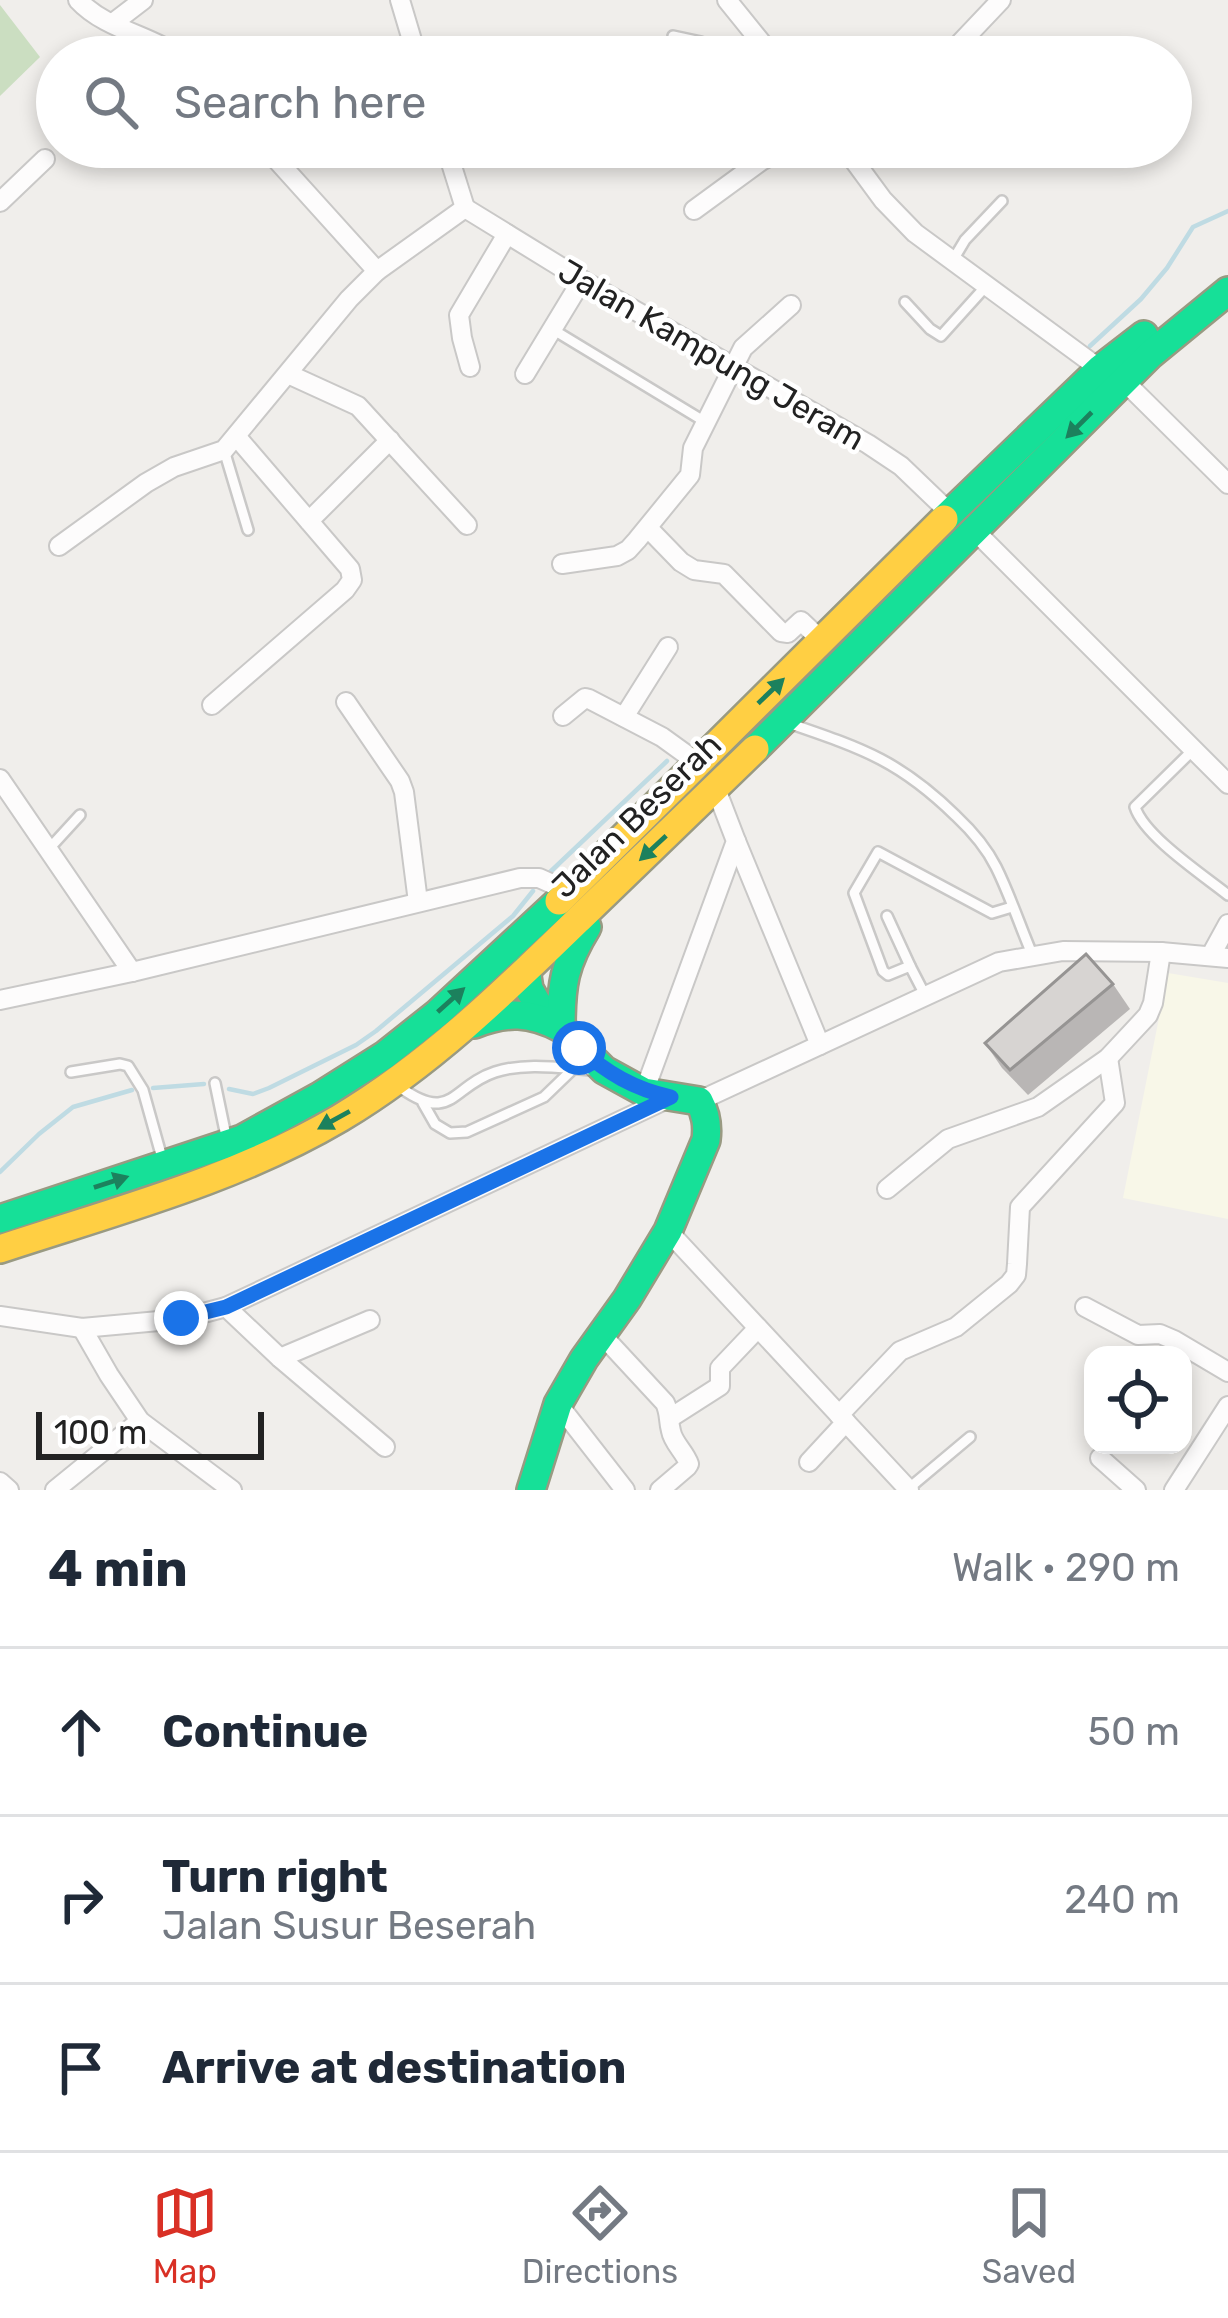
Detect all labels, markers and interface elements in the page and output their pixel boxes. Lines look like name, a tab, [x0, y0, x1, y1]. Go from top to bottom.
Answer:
search box	[36, 36, 1192, 168]
icon: search	[78, 69, 144, 135]
text: Search here	[174, 76, 426, 129]
street label: Jalan Kampung Jeram	[552, 251, 872, 458]
one-way arrow	[1065, 411, 1093, 439]
one-way arrow	[757, 677, 785, 705]
street label: Jalan Beserah	[544, 725, 729, 906]
one-way arrow	[639, 834, 668, 861]
one-way arrow	[437, 987, 466, 1014]
route start	[552, 1021, 606, 1075]
one-way arrow	[317, 1109, 351, 1130]
one-way arrow	[93, 1172, 130, 1191]
route end	[154, 1291, 208, 1345]
map controls	[1084, 1346, 1192, 1454]
button: locate	[1084, 1346, 1192, 1454]
scale bar	[36, 1406, 264, 1459]
text: 100 m	[54, 1413, 147, 1452]
text: 4 min	[48, 1538, 188, 1599]
text: Walk · 290 m	[952, 1545, 1180, 1591]
icon: ahead	[48, 1699, 114, 1765]
text: Continue	[162, 1705, 368, 1758]
text: 50 m	[1088, 1709, 1180, 1755]
text: Turn right	[162, 1850, 388, 1903]
icon: right	[48, 1867, 114, 1933]
text: 240 m	[1064, 1877, 1180, 1923]
text: Jalan Susur Beserah	[162, 1903, 536, 1949]
icon: arrive	[48, 2035, 114, 2101]
text: Arrive at destination	[162, 2041, 627, 2094]
tab: Map	[152, 2180, 218, 2291]
tab: Directions	[522, 2180, 678, 2291]
tab: Saved	[982, 2180, 1076, 2291]

